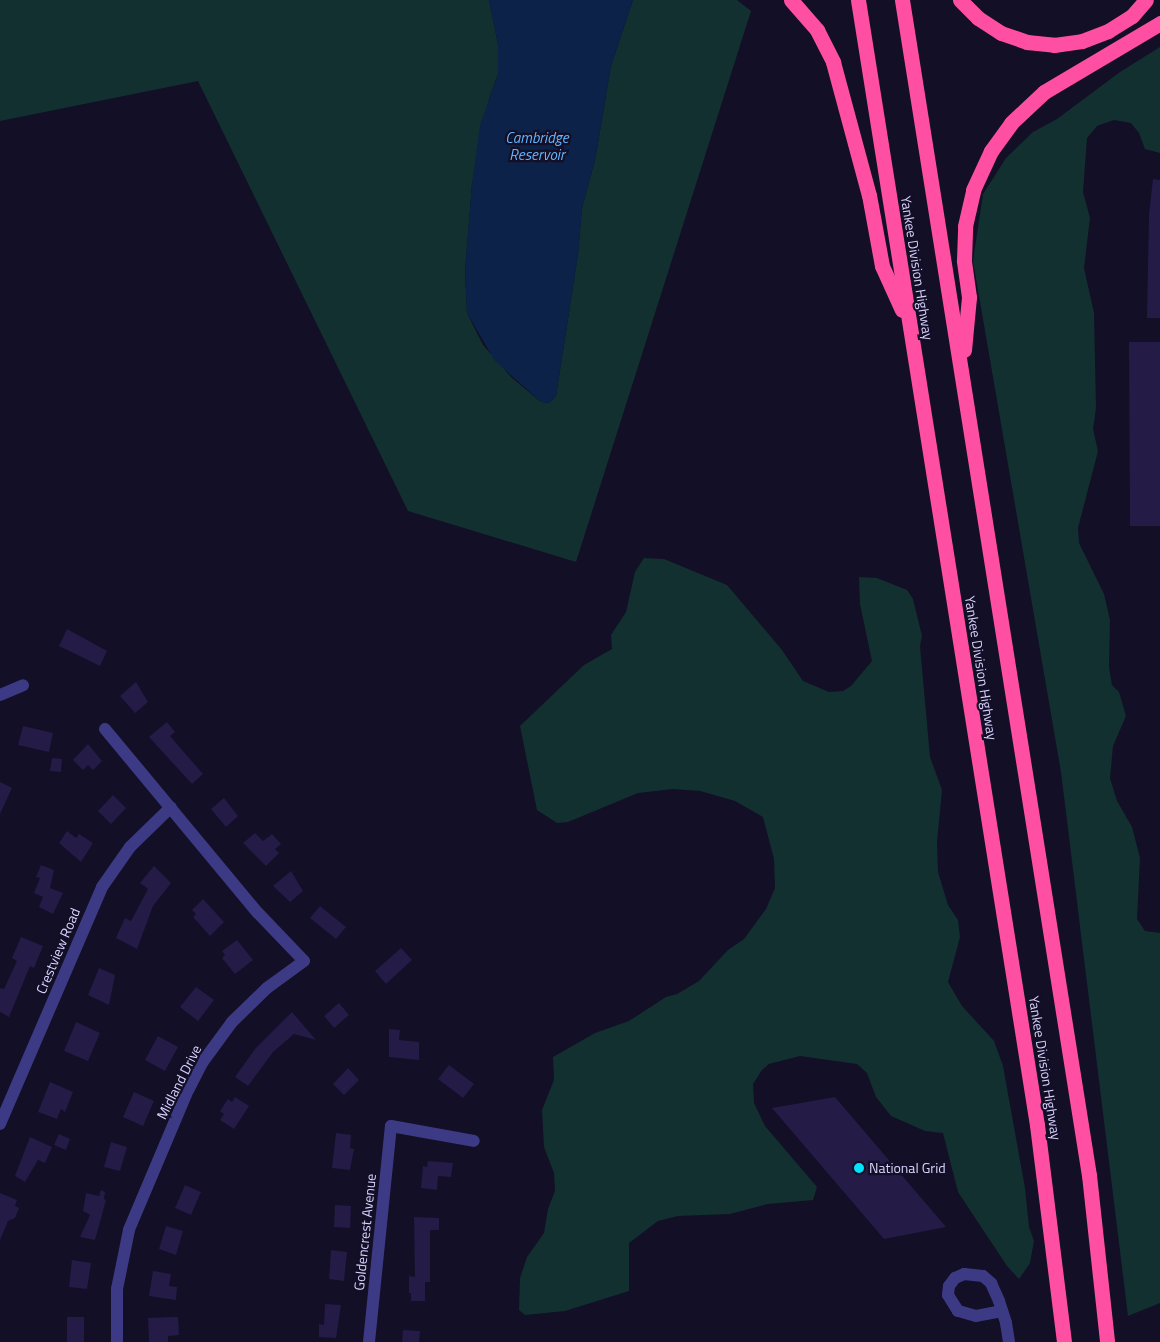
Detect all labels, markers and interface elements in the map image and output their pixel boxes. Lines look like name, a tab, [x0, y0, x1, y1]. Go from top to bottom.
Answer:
water label: Cambridge Reservoir	[505, 128, 569, 163]
street label: Yankee Division Highway	[897, 195, 937, 341]
street label: Yankee Division Highway	[961, 595, 1001, 741]
street label: Crestview Road	[32, 906, 84, 996]
street label: Yankee Division Highway	[1025, 995, 1065, 1141]
street label: Midland Drive	[153, 1042, 205, 1122]
place label: National Grid	[869, 1160, 946, 1176]
marker: National Grid	[853, 1162, 865, 1174]
street label: Goldencrest Avenue	[351, 1173, 379, 1291]

